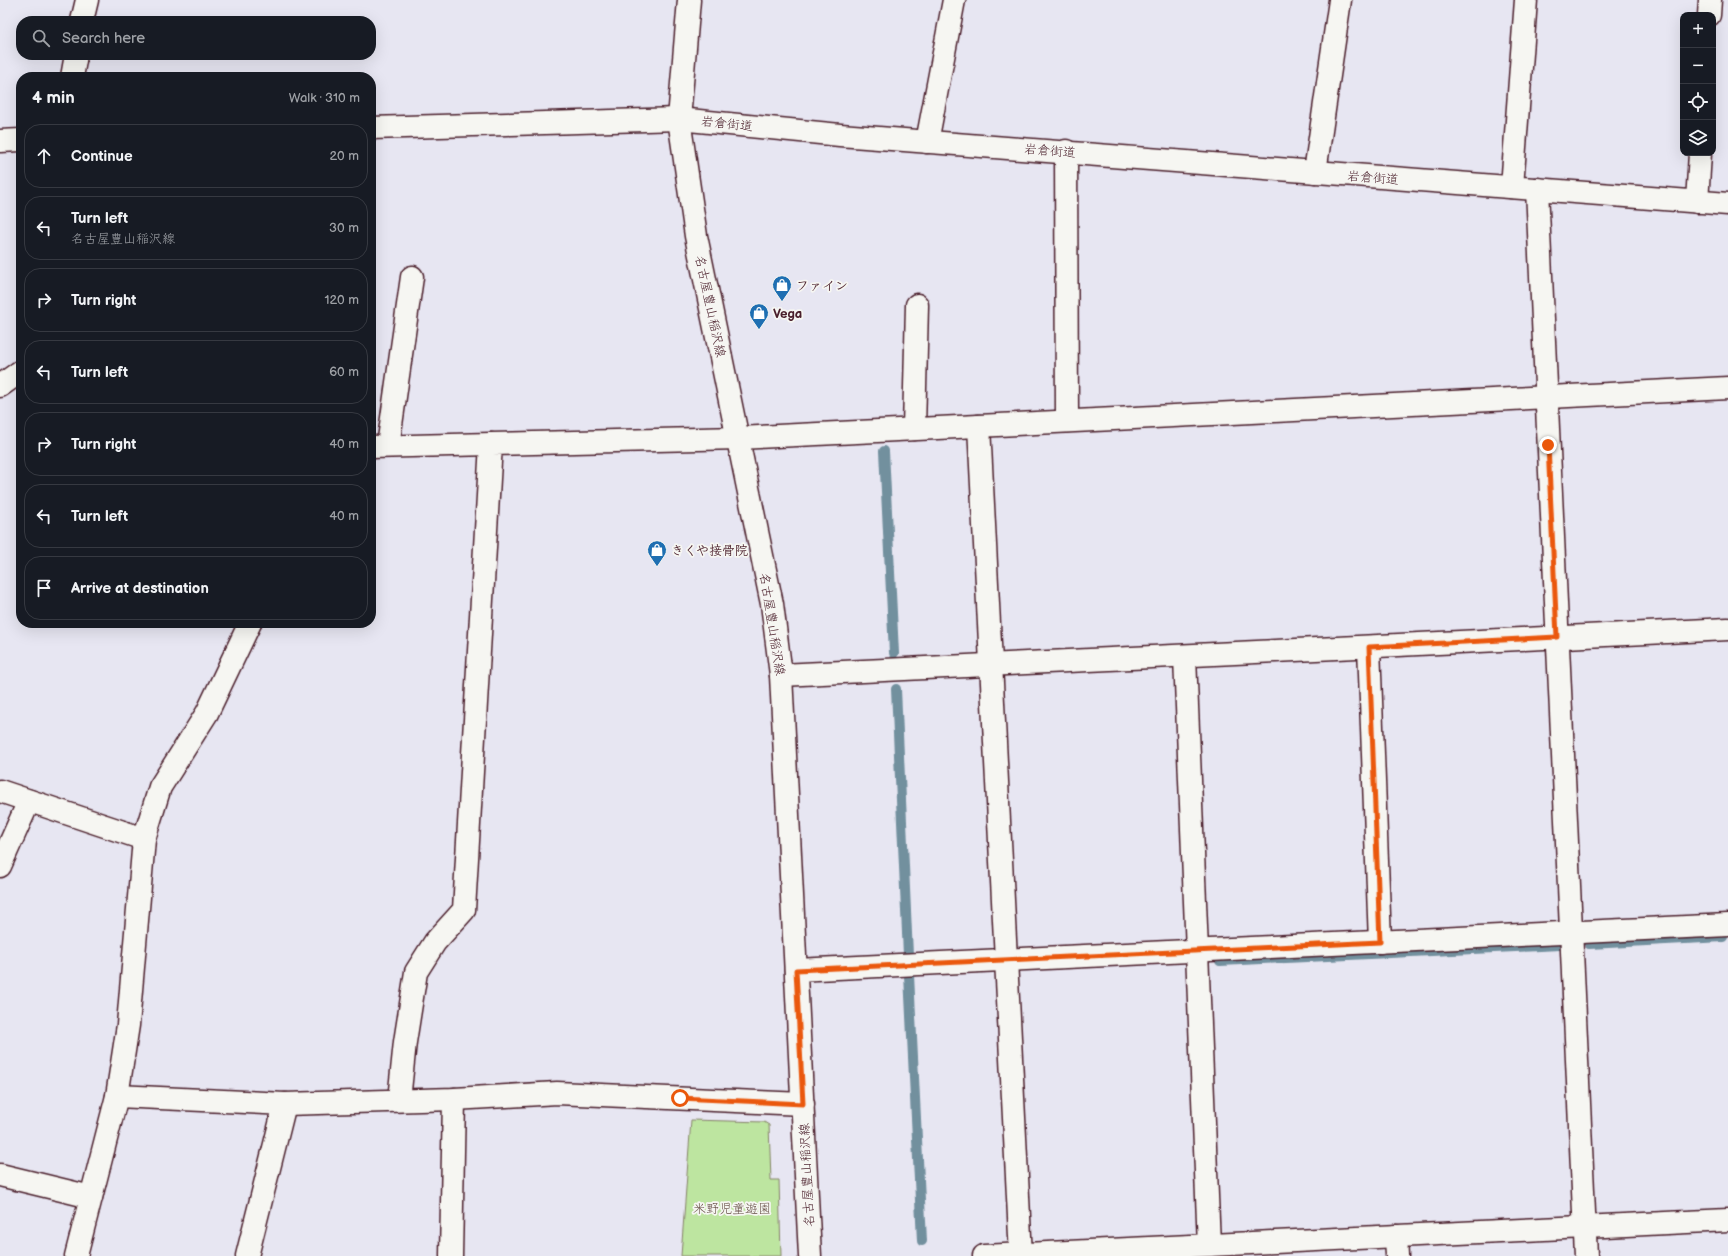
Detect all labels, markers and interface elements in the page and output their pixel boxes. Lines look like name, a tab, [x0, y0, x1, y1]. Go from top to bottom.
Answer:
map controls	[1680, 12, 1716, 156]
button: +	[1680, 12, 1716, 48]
search box	[16, 16, 376, 60]
icon: search	[30, 27, 52, 49]
text: Search here	[62, 29, 145, 48]
button: −	[1680, 48, 1716, 84]
button: locate	[1680, 84, 1716, 120]
text: 4 min	[32, 88, 75, 108]
text: Walk · 310 m	[289, 90, 360, 106]
street label: 岩倉街道	[700, 113, 754, 135]
button: layers	[1680, 120, 1716, 156]
street label: 岩倉街道	[1023, 141, 1076, 161]
icon: ahead	[33, 145, 55, 167]
text: Continue	[71, 147, 133, 166]
text: 20 m	[329, 148, 359, 164]
street label: 岩倉街道	[1346, 168, 1399, 188]
text: Turn left	[71, 209, 128, 228]
icon: left	[33, 217, 55, 239]
text: 30 m	[329, 220, 359, 236]
text: 名古屋豊山稲沢線	[71, 231, 175, 247]
street label: 名古屋豊山稲沢線	[691, 254, 729, 360]
shop icon: ファイン	[771, 274, 793, 302]
place label: ファイン	[796, 278, 848, 294]
icon: right	[33, 289, 55, 311]
text: Turn right	[71, 291, 136, 310]
text: 120 m	[324, 292, 359, 308]
shop icon: Vega	[748, 302, 770, 330]
place label: Vega	[773, 306, 802, 322]
icon: left	[33, 361, 55, 383]
text: Turn left	[71, 363, 128, 382]
text: 60 m	[329, 364, 359, 380]
icon: right	[33, 433, 55, 455]
text: Turn right	[71, 435, 136, 454]
text: 40 m	[329, 436, 359, 452]
route end	[1539, 436, 1557, 454]
icon: left	[33, 505, 55, 527]
text: Turn left	[71, 507, 128, 526]
text: 40 m	[329, 508, 359, 524]
shop icon: きくや接骨院	[646, 539, 668, 567]
place label: きくや接骨院	[671, 543, 748, 559]
street label: 名古屋豊山稲沢線	[756, 572, 788, 678]
icon: arrive	[33, 577, 55, 599]
text: Arrive at destination	[71, 579, 209, 598]
route start	[671, 1089, 689, 1107]
street label: 名古屋豊山稲沢線	[796, 1122, 818, 1227]
park label: 米野児童遊園	[693, 1201, 771, 1217]

